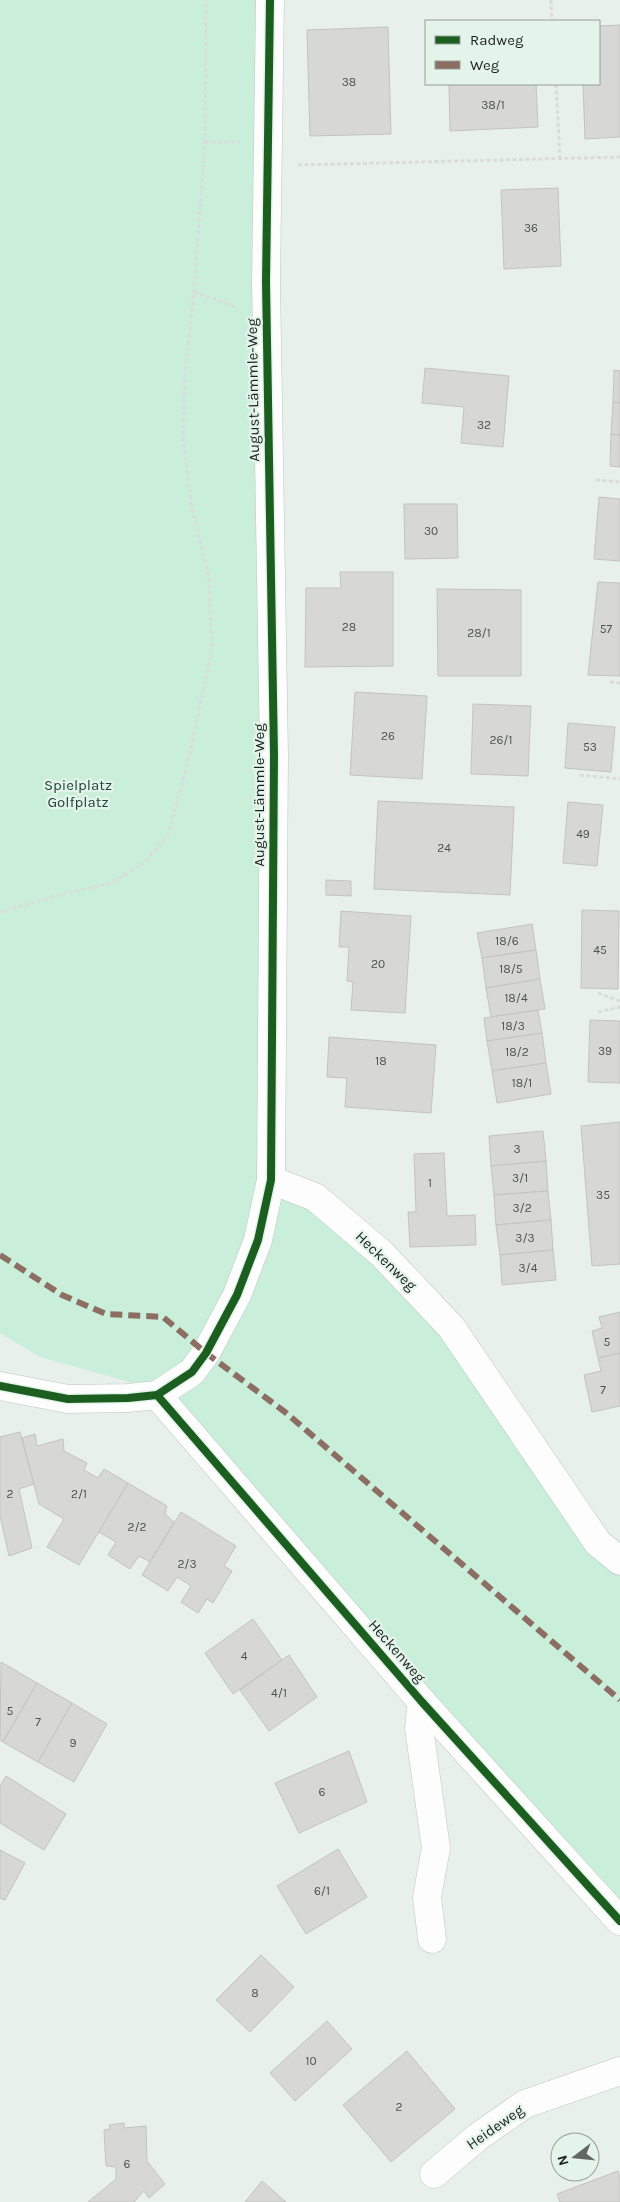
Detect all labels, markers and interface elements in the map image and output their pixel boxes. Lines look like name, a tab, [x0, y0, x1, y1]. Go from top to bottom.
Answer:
legend	[425, 20, 600, 85]
text: Radweg	[470, 31, 524, 49]
text: Weg	[470, 56, 500, 74]
house number: 38	[342, 75, 356, 89]
house number: 38/1	[481, 98, 505, 112]
house number: 36	[524, 221, 538, 235]
street label: August-Lämmle-Weg	[243, 318, 263, 462]
house number: 32	[477, 418, 491, 432]
house number: 30	[424, 524, 438, 538]
house number: 28	[342, 620, 356, 634]
house number: 57	[600, 622, 613, 636]
house number: 28/1	[467, 626, 491, 640]
street label: August-Lämmle-Weg	[250, 723, 268, 867]
house number: 26	[381, 729, 395, 743]
house number: 26/1	[490, 733, 512, 747]
house number: 53	[583, 740, 597, 754]
park label: Spielplatz Golfplatz	[44, 776, 112, 811]
house number: 49	[576, 827, 590, 841]
house number: 24	[437, 841, 451, 855]
house number: 18/6	[495, 934, 519, 948]
house number: 45	[593, 943, 607, 957]
house number: 20	[371, 957, 385, 971]
house number: 18/5	[499, 962, 523, 976]
house number: 18/4	[504, 991, 528, 1005]
house number: 18/3	[501, 1019, 525, 1033]
house number: 39	[598, 1044, 612, 1058]
house number: 18/2	[505, 1045, 529, 1059]
house number: 18	[375, 1054, 387, 1068]
house number: 18/1	[512, 1076, 532, 1090]
house number: 3	[513, 1142, 521, 1156]
house number: 3/1	[512, 1171, 528, 1185]
house number: 1	[428, 1176, 432, 1190]
house number: 35	[596, 1188, 610, 1202]
house number: 3/2	[512, 1201, 532, 1215]
street label: Heckenweg	[352, 1228, 421, 1295]
house number: 3/3	[515, 1231, 535, 1245]
house number: 3/4	[519, 1261, 538, 1275]
house number: 5	[604, 1335, 611, 1349]
house number: 7	[600, 1383, 606, 1397]
house number: 2	[7, 1487, 14, 1501]
house number: 2/1	[71, 1487, 87, 1501]
house number: 2/2	[127, 1520, 147, 1534]
house number: 2/3	[177, 1557, 197, 1571]
street label: Heckenweg	[365, 1616, 430, 1687]
house number: 4	[241, 1649, 248, 1663]
house number: 4/1	[271, 1686, 287, 1700]
house number: 5	[7, 1704, 14, 1718]
house number: 7	[35, 1715, 41, 1729]
house number: 9	[70, 1736, 77, 1750]
house number: 6	[319, 1785, 326, 1799]
house number: 6/1	[314, 1884, 330, 1898]
house number: 8	[251, 1986, 259, 2000]
house number: 10	[305, 2054, 317, 2068]
house number: 2	[396, 2100, 403, 2114]
street label: Heideweg	[463, 2100, 528, 2153]
north arrow	[550, 2132, 600, 2182]
text: N	[553, 2153, 573, 2168]
house number: 6	[124, 2157, 131, 2171]

